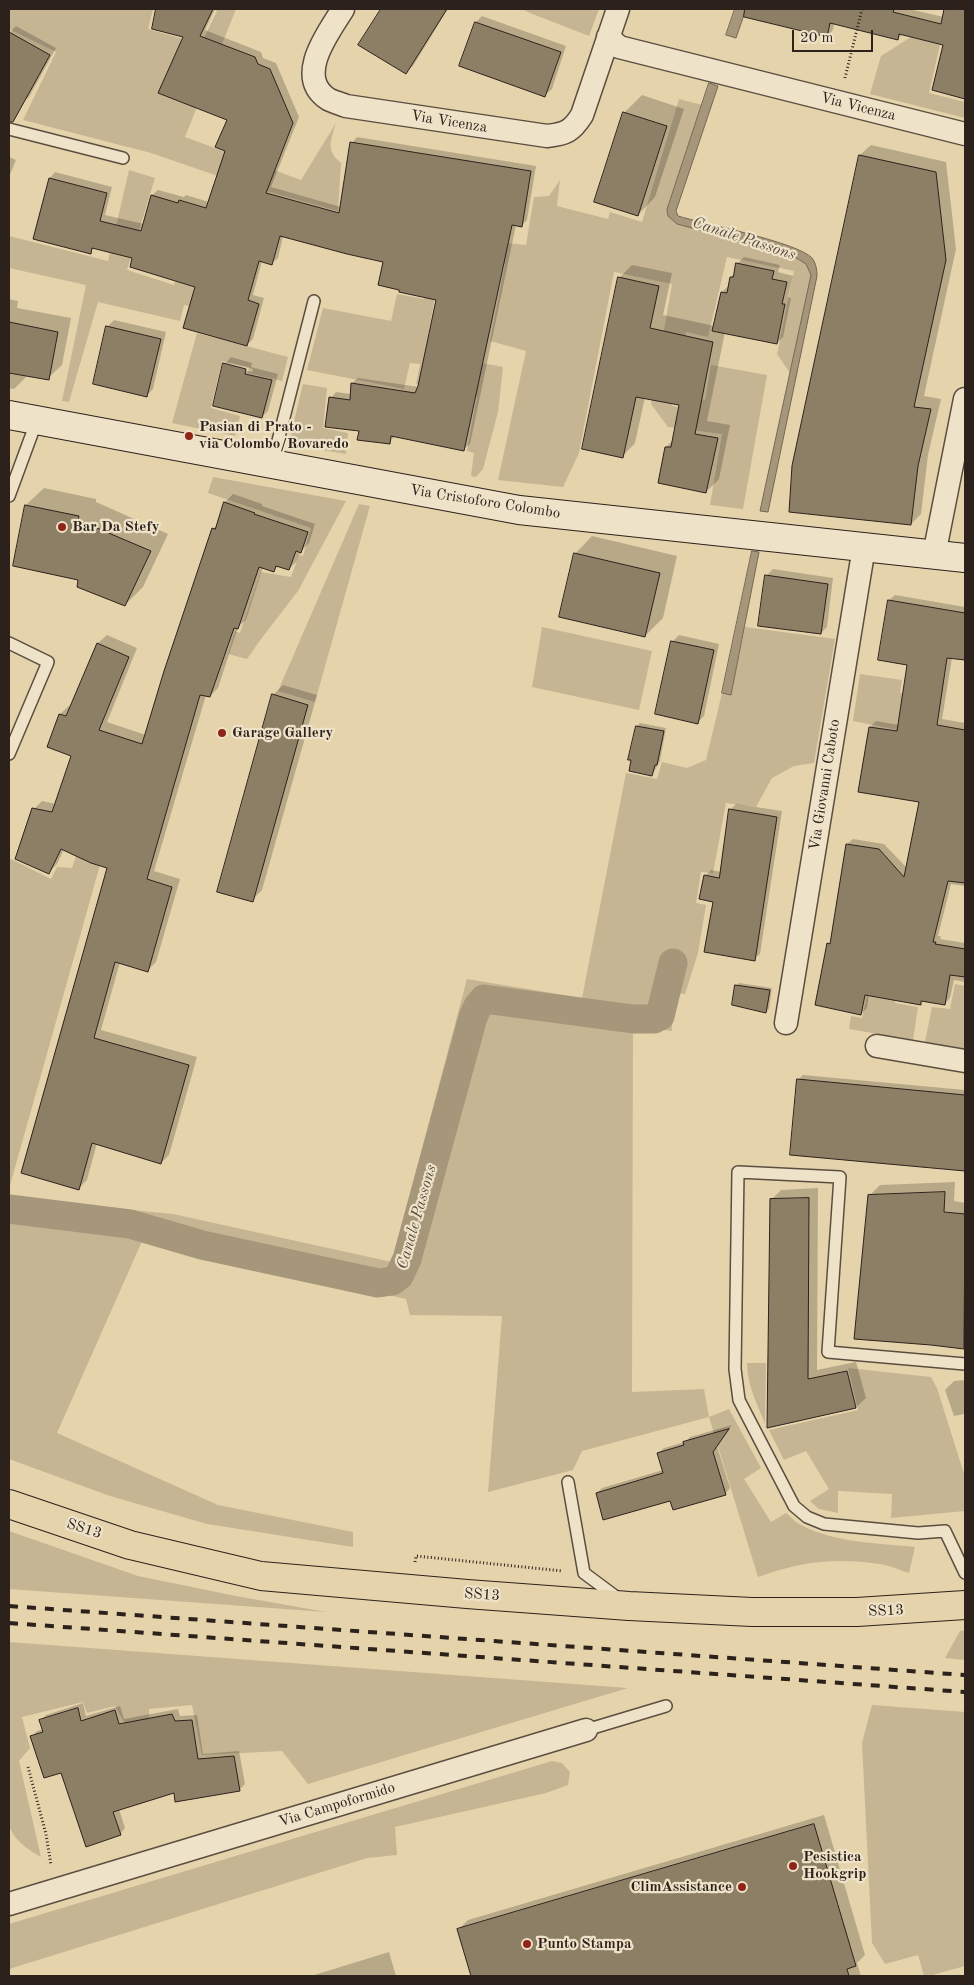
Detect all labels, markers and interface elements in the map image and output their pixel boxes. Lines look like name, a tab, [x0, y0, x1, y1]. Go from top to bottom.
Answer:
scale bar	[794, 20, 875, 52]
text: 20 m	[800, 31, 834, 46]
street label: Via Vicenza	[818, 89, 898, 125]
street label: Via Vicenza	[410, 107, 488, 137]
water label: Canale Passons	[690, 213, 798, 265]
place label: Pasian di Prato - via Colombo/Rovaredo	[199, 418, 349, 453]
marker: Pasian di Prato - via Colombo/Rovaredo	[183, 430, 195, 442]
street label: Via Cristoforo Colombo	[408, 481, 562, 523]
place label: Bar Da Stefy	[72, 518, 160, 536]
marker: Bar Da Stefy	[56, 521, 68, 533]
street label: Via Giovanni Caboto	[806, 718, 844, 852]
place label: Garage Gallery	[232, 724, 333, 742]
marker: Garage Gallery	[216, 727, 228, 739]
water label: Canale Passons	[393, 1163, 441, 1271]
street label: SS13	[64, 1515, 104, 1543]
street label: SS13	[463, 1585, 501, 1605]
street label: SS13	[868, 1601, 904, 1621]
street label: Via Campoformido	[277, 1779, 397, 1831]
place label: Pesistica Hookgrip	[803, 1848, 866, 1883]
marker: Pesistica Hookgrip	[787, 1860, 799, 1872]
place label: ClimAssistance	[630, 1878, 732, 1896]
marker: ClimAssistance	[736, 1881, 748, 1893]
place label: Punto Stampa	[537, 1935, 631, 1953]
marker: Punto Stampa	[521, 1938, 533, 1950]

